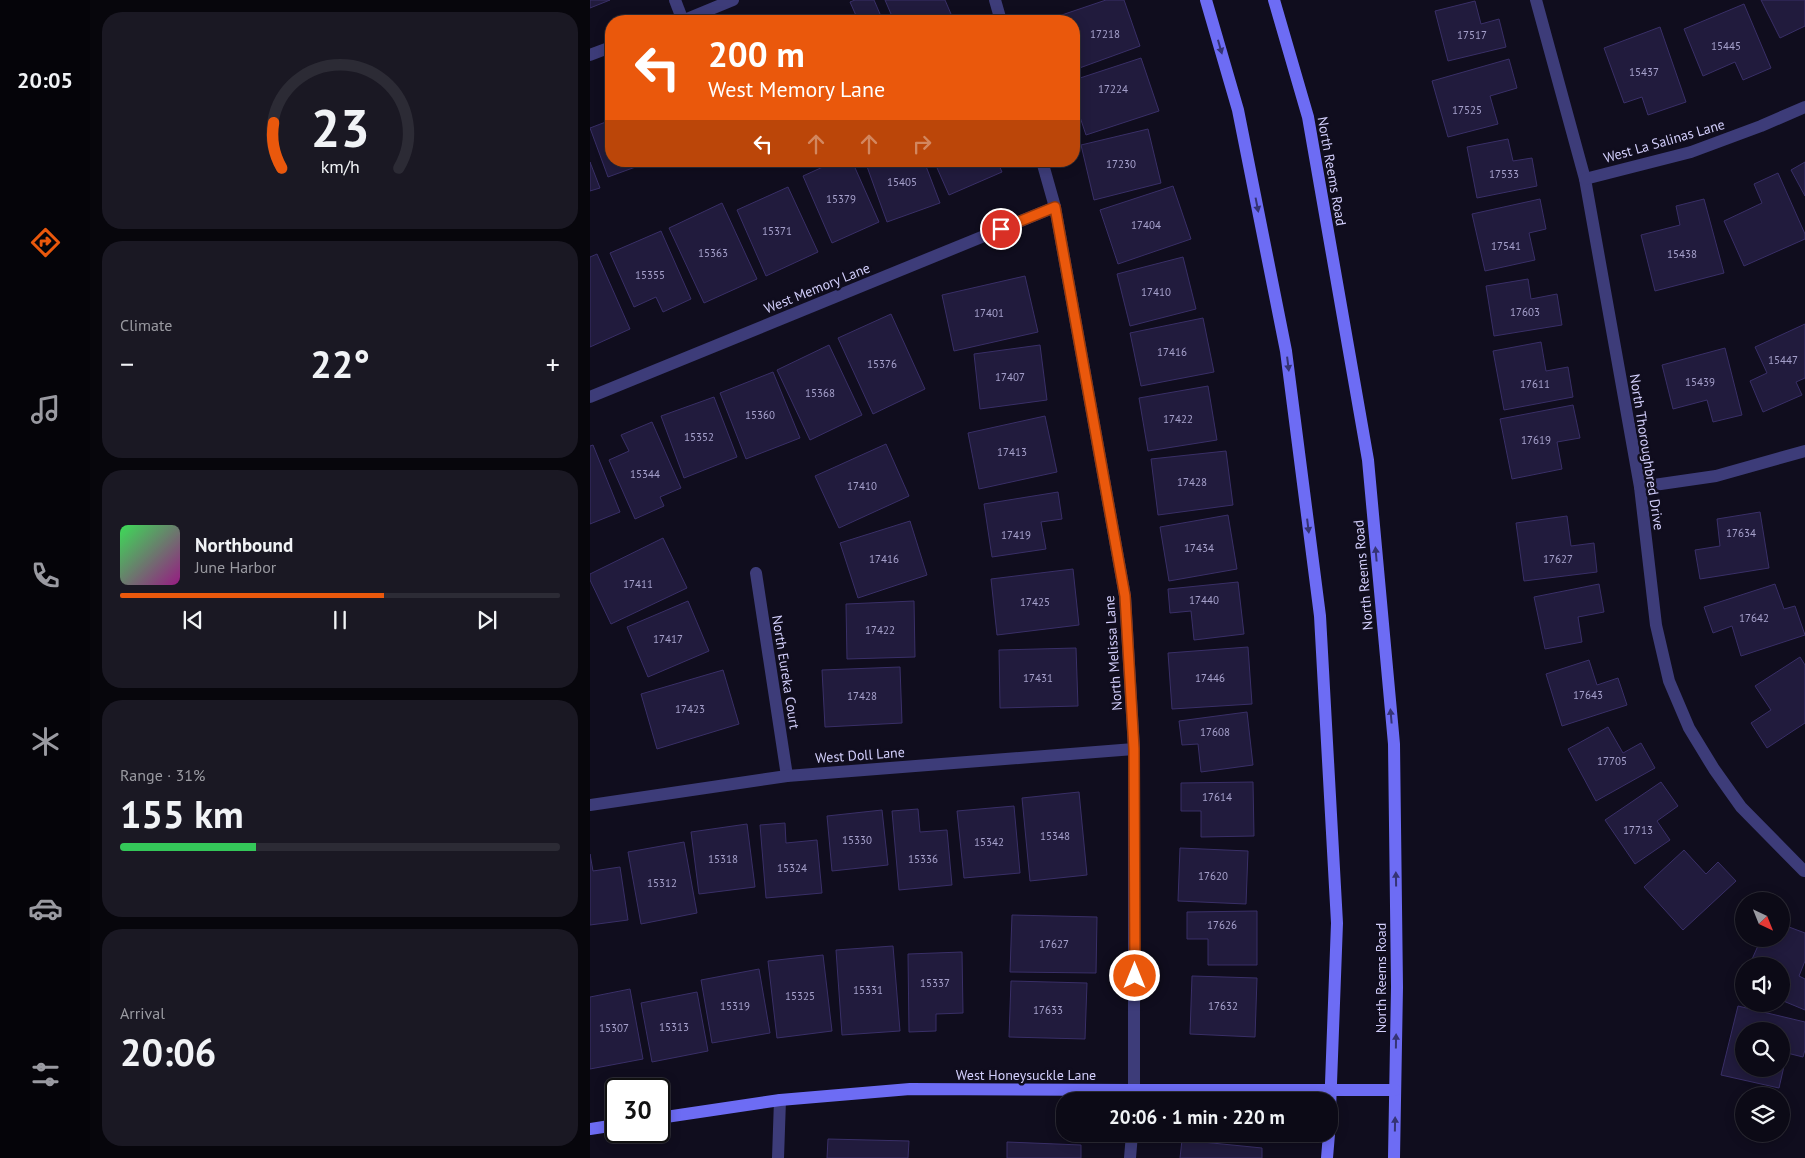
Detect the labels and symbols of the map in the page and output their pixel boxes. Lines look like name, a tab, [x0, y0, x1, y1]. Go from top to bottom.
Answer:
house number: 17218	[1090, 27, 1120, 41]
house number: 17517	[1457, 28, 1487, 42]
one-way arrow	[1216, 39, 1224, 54]
house number: 15445	[1711, 39, 1741, 53]
house number: 15437	[1629, 65, 1659, 79]
house number: 17224	[1098, 82, 1128, 96]
house number: 17525	[1452, 103, 1482, 117]
street label: North Reems Road	[1314, 115, 1350, 227]
street label: West La Salinas Lane	[1601, 115, 1727, 167]
house number: 17230	[1106, 157, 1136, 171]
house number: 17533	[1489, 167, 1519, 181]
house number: 15405	[887, 175, 917, 189]
house number: 15379	[826, 192, 856, 206]
one-way arrow	[1253, 197, 1261, 212]
pin	[980, 208, 1022, 250]
house number: 17404	[1131, 218, 1161, 232]
house number: 15371	[762, 224, 792, 238]
house number: 17541	[1491, 239, 1521, 253]
house number: 15363	[698, 246, 728, 260]
house number: 15438	[1667, 247, 1697, 261]
street label: West Memory Lane	[761, 259, 873, 317]
house number: 15355	[635, 268, 665, 282]
house number: 17410	[1141, 285, 1171, 299]
house number: 17603	[1510, 305, 1540, 319]
house number: 17401	[974, 306, 1004, 320]
house number: 17416	[1157, 345, 1187, 359]
house number: 15447	[1768, 353, 1798, 367]
house number: 15376	[867, 357, 897, 371]
one-way arrow	[1284, 357, 1292, 373]
house number: 17407	[995, 370, 1025, 384]
street label: North Thoroughbred Drive	[1626, 373, 1668, 531]
house number: 15439	[1685, 375, 1715, 389]
house number: 17611	[1520, 377, 1550, 391]
house number: 15368	[805, 386, 835, 400]
house number: 15360	[745, 408, 775, 422]
house number: 17422	[1163, 412, 1193, 426]
house number: 15352	[684, 430, 714, 444]
house number: 17619	[1521, 433, 1551, 447]
house number: 17413	[997, 445, 1027, 459]
house number: 15344	[630, 467, 660, 481]
house number: 17428	[1177, 475, 1207, 489]
house number: 17410	[847, 479, 877, 493]
one-way arrow	[1304, 518, 1312, 534]
street label: North Reems Road	[1349, 519, 1377, 631]
house number: 17634	[1726, 526, 1756, 540]
house number: 17419	[1001, 528, 1031, 542]
house number: 17434	[1184, 541, 1214, 555]
one-way arrow	[1372, 546, 1380, 562]
house number: 17416	[869, 552, 899, 566]
house number: 17627	[1543, 552, 1573, 566]
house number: 17411	[623, 577, 653, 591]
house number: 17440	[1189, 593, 1219, 607]
house number: 17425	[1020, 595, 1050, 609]
street label: North Melissa Lane	[1100, 595, 1126, 711]
house number: 17642	[1739, 611, 1769, 625]
street label: North Eureka Court	[768, 614, 804, 730]
house number: 17422	[865, 623, 895, 637]
house number: 17417	[653, 632, 683, 646]
house number: 17431	[1023, 671, 1053, 685]
house number: 17446	[1195, 671, 1225, 685]
house number: 17643	[1573, 688, 1603, 702]
house number: 17428	[847, 689, 877, 703]
house number: 17423	[675, 702, 705, 716]
one-way arrow	[1387, 708, 1395, 724]
house number: 17608	[1200, 725, 1230, 739]
street label: West Doll Lane	[815, 743, 905, 767]
house number: 17705	[1597, 754, 1627, 768]
house number: 17614	[1202, 790, 1232, 804]
house number: 17713	[1623, 823, 1653, 837]
house number: 15348	[1040, 829, 1070, 843]
house number: 15330	[842, 833, 872, 847]
house number: 15342	[974, 835, 1004, 849]
house number: 15318	[708, 852, 738, 866]
house number: 15336	[908, 852, 938, 866]
house number: 15324	[777, 861, 807, 875]
house number: 17620	[1198, 869, 1228, 883]
one-way arrow	[1391, 870, 1399, 886]
house number: 15312	[647, 876, 677, 890]
north arrow	[1735, 892, 1790, 948]
house number: 17626	[1207, 918, 1237, 932]
street label: North Reems Road	[1372, 923, 1390, 1033]
house number: 17627	[1039, 937, 1069, 951]
position arrow	[1108, 949, 1160, 1001]
house number: 15337	[920, 976, 950, 990]
house number: 15331	[853, 983, 883, 997]
house number: 15325	[785, 989, 815, 1003]
house number: 15319	[720, 999, 750, 1013]
house number: 17632	[1208, 999, 1238, 1013]
house number: 17633	[1033, 1003, 1063, 1017]
house number: 15313	[659, 1020, 689, 1034]
house number: 15307	[599, 1021, 629, 1035]
one-way arrow	[1392, 1033, 1400, 1049]
street label: West Honeysuckle Lane	[956, 1066, 1096, 1084]
speed limit sign: 30	[605, 1078, 670, 1143]
one-way arrow	[1391, 1116, 1399, 1132]

